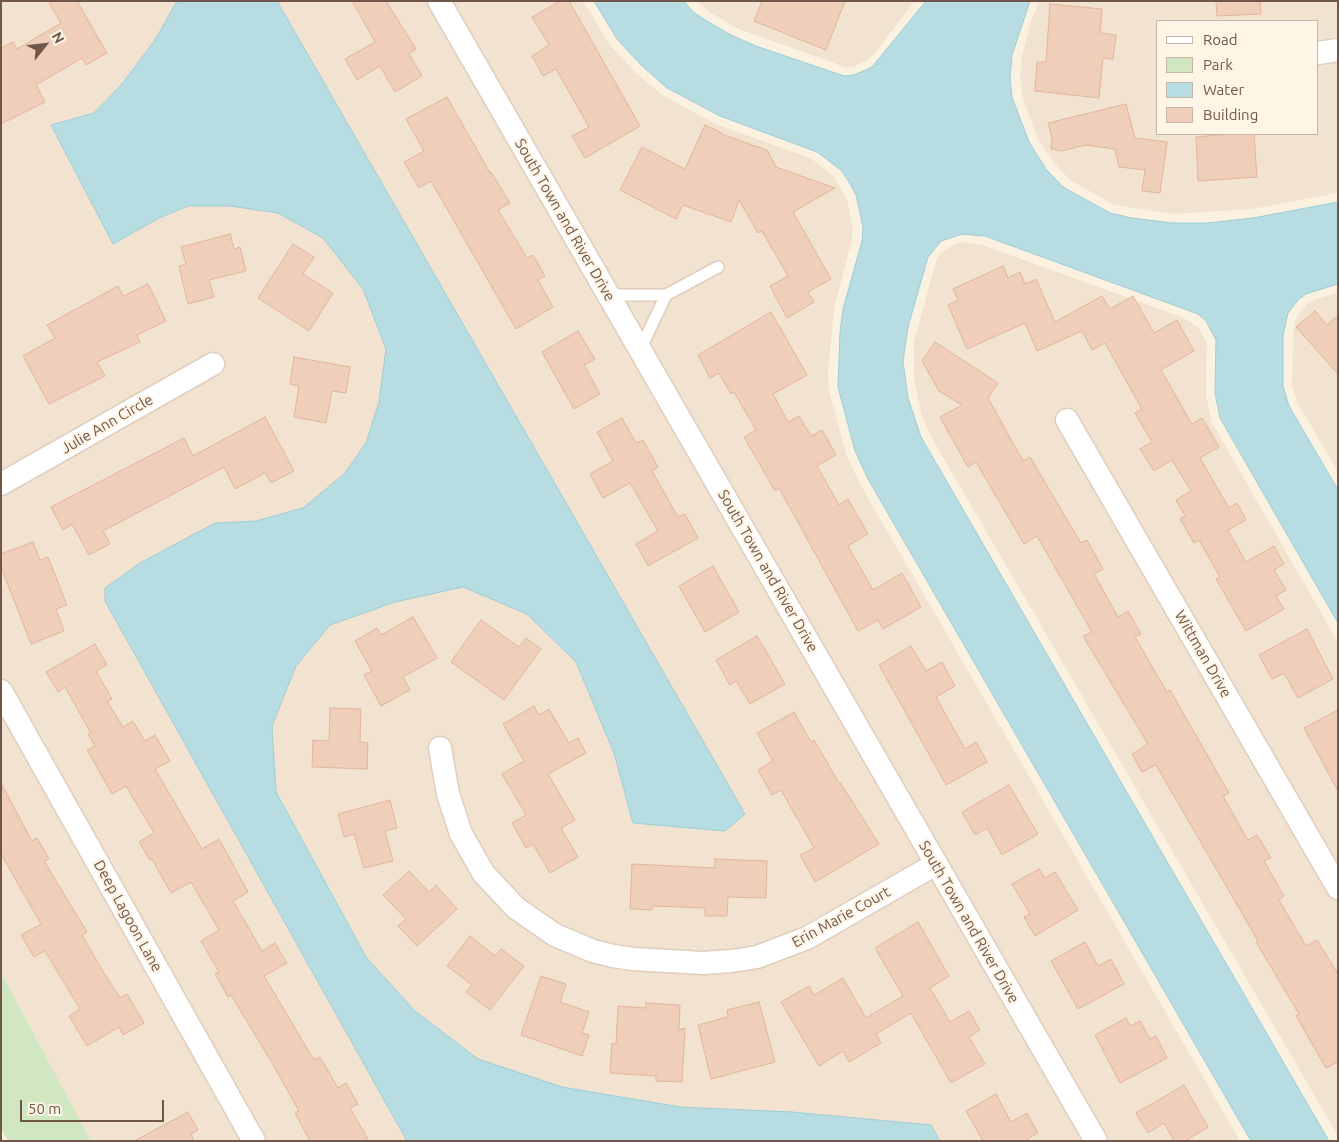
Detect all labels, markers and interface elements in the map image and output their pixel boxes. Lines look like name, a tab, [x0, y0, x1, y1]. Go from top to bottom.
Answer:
north arrow	[20, 20, 70, 70]
legend	[1156, 20, 1319, 135]
text: N	[49, 29, 68, 46]
text: Road	[1203, 31, 1238, 48]
text: Park	[1203, 56, 1233, 73]
text: Water	[1203, 81, 1244, 98]
text: Building	[1203, 106, 1258, 123]
street label: South Town and River Drive	[511, 136, 619, 304]
street label: Julie Ann Circle	[58, 390, 156, 458]
street label: South Town and River Drive	[714, 487, 822, 655]
street label: Wittman Drive	[1171, 607, 1235, 701]
street label: South Town and River Drive	[915, 838, 1023, 1006]
street label: Deep Lagoon Lane	[90, 857, 166, 975]
street label: Erin Marie Court	[789, 883, 893, 951]
scale bar	[22, 1090, 166, 1122]
text: 50 m	[28, 1100, 61, 1117]

